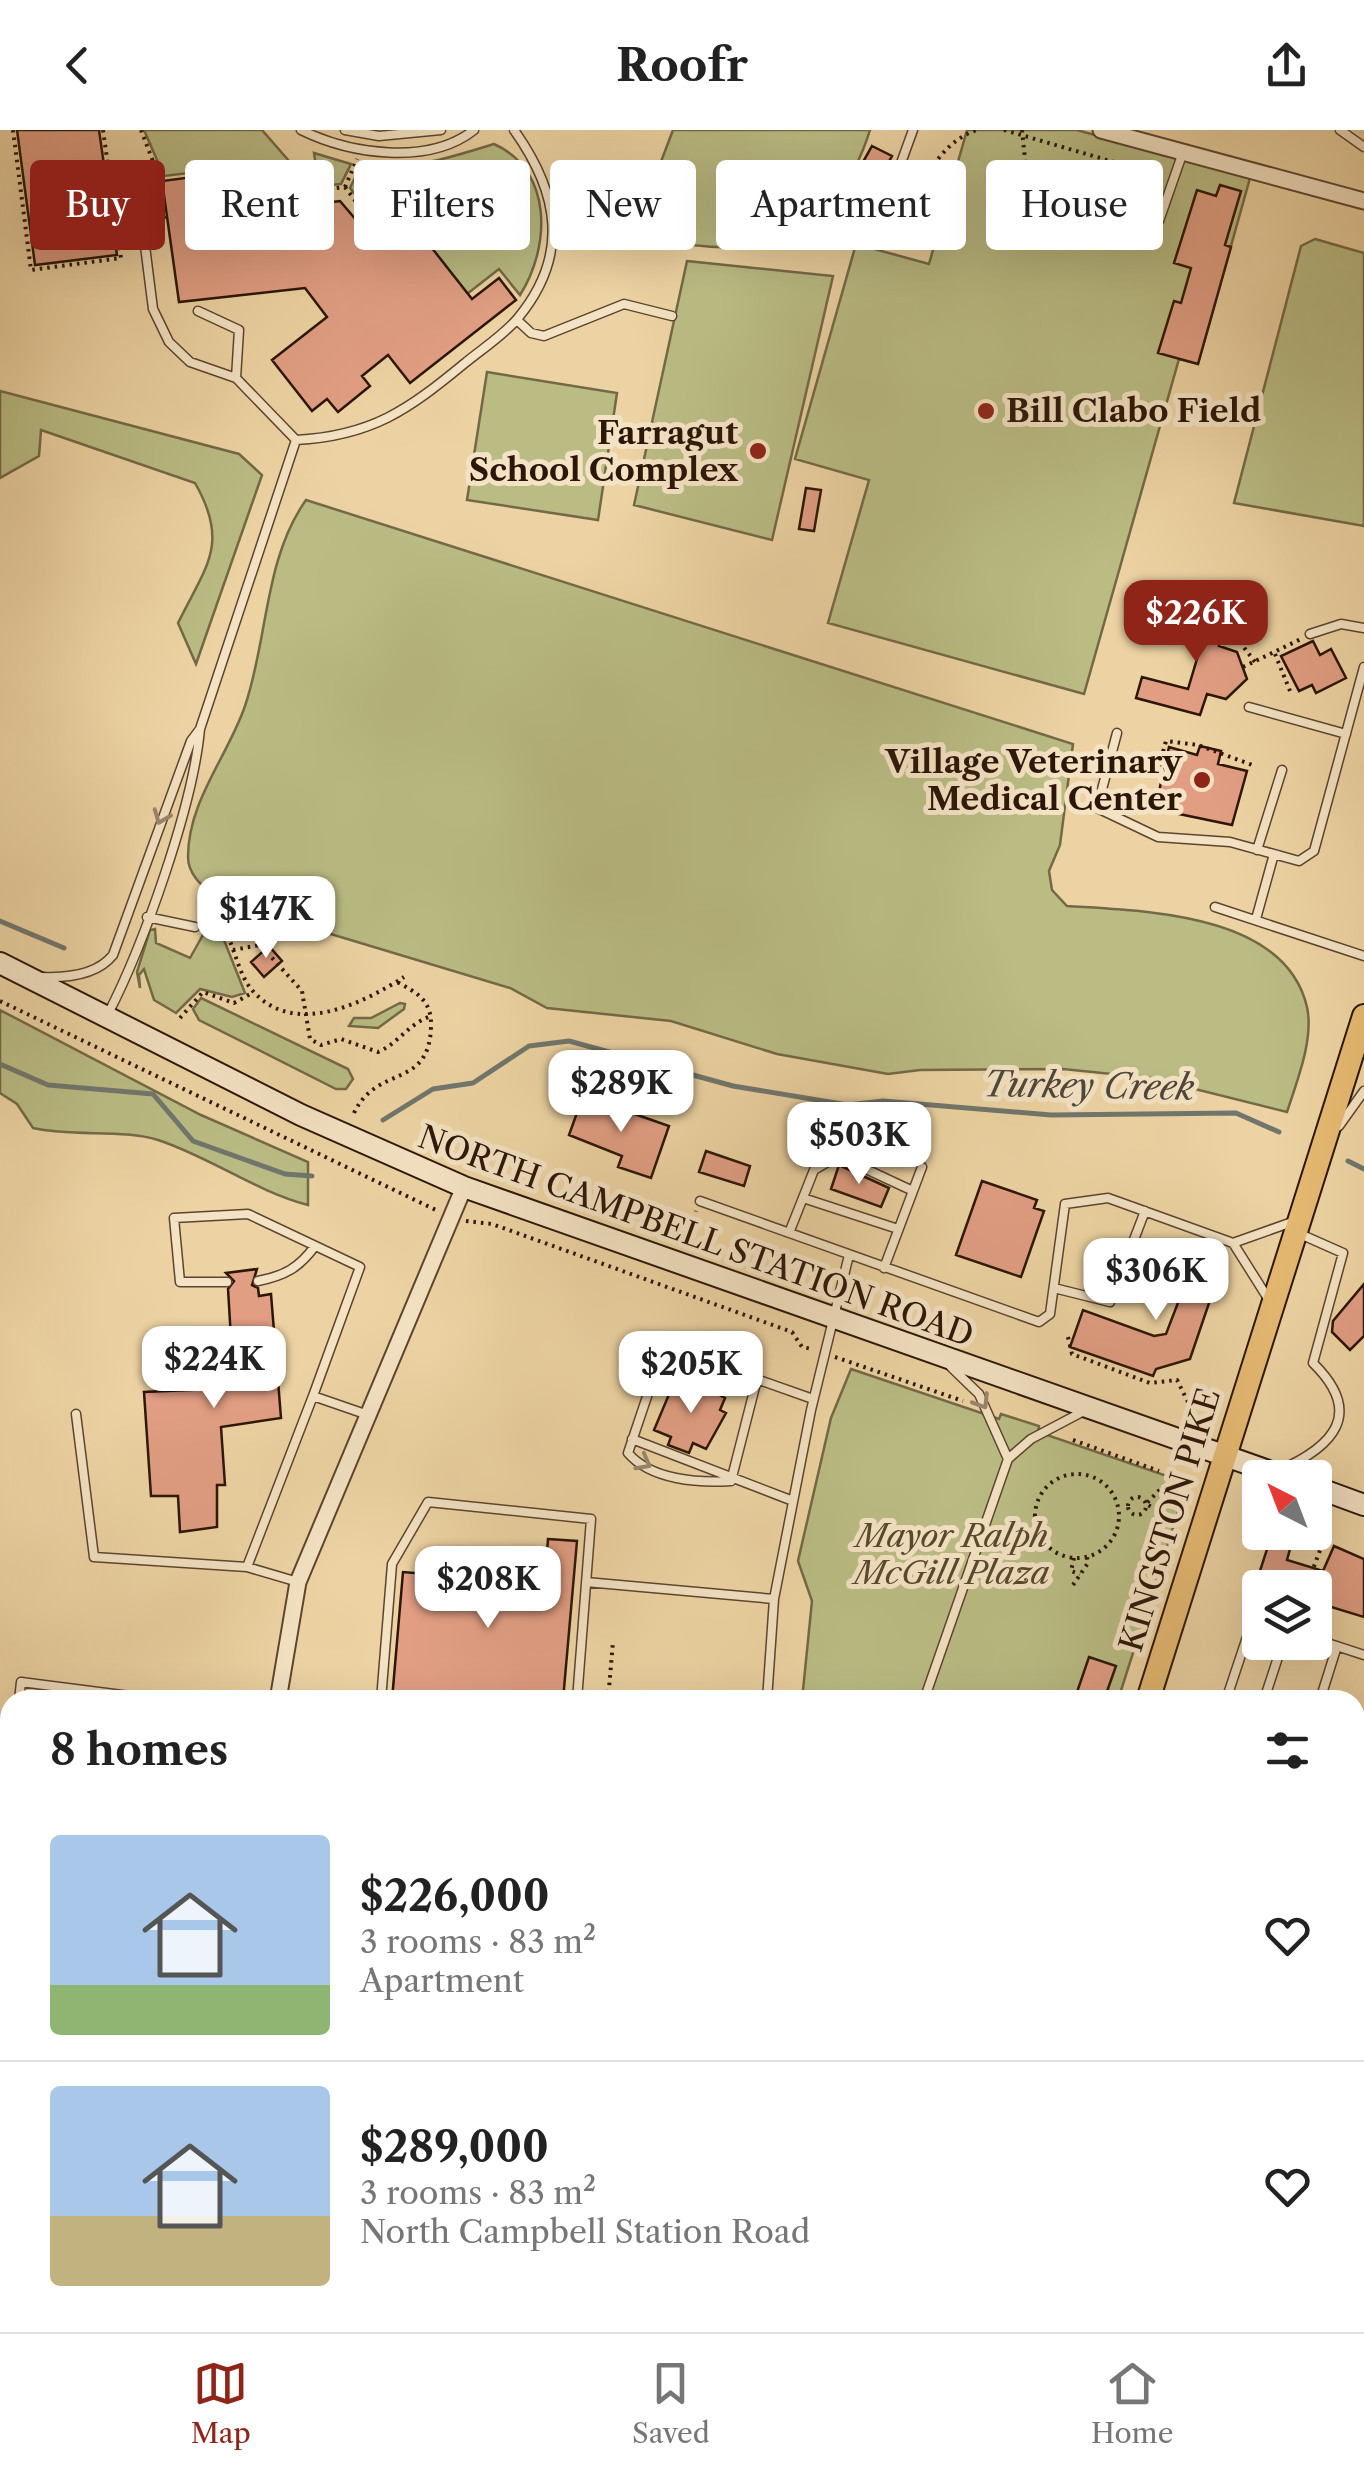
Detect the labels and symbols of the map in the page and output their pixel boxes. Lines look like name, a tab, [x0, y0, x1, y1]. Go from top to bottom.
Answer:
place label: Bill Clabo Field	[1006, 391, 1261, 430]
marker: Bill Clabo Field	[975, 400, 997, 422]
place label: Farragut School Complex	[469, 413, 738, 489]
marker: Farragut School Complex	[747, 440, 769, 462]
pin: $226K	[1126, 580, 1266, 665]
place label: Village Veterinary Medical Center	[884, 742, 1183, 818]
marker: Village Veterinary Medical Center	[1191, 769, 1213, 791]
one-way arrow	[152, 808, 172, 825]
pin: $147K	[196, 876, 336, 961]
pin: $289K	[551, 1050, 691, 1135]
water label: Turkey Creek	[983, 1062, 1195, 1109]
pin: $503K	[789, 1102, 929, 1187]
street label: NORTH CAMPBELL STATION ROAD	[413, 1117, 979, 1354]
pin: $306K	[1086, 1238, 1226, 1323]
pin: $224K	[144, 1326, 284, 1411]
pin: $205K	[621, 1331, 761, 1416]
street label: KINGSTON PIKE	[1111, 1384, 1228, 1656]
one-way arrow	[970, 1391, 989, 1409]
one-way arrow	[633, 1451, 652, 1470]
north arrow	[1242, 1460, 1332, 1550]
park label: Mayor Ralph McGill Plaza	[850, 1516, 1050, 1592]
pin: $208K	[418, 1546, 558, 1631]

